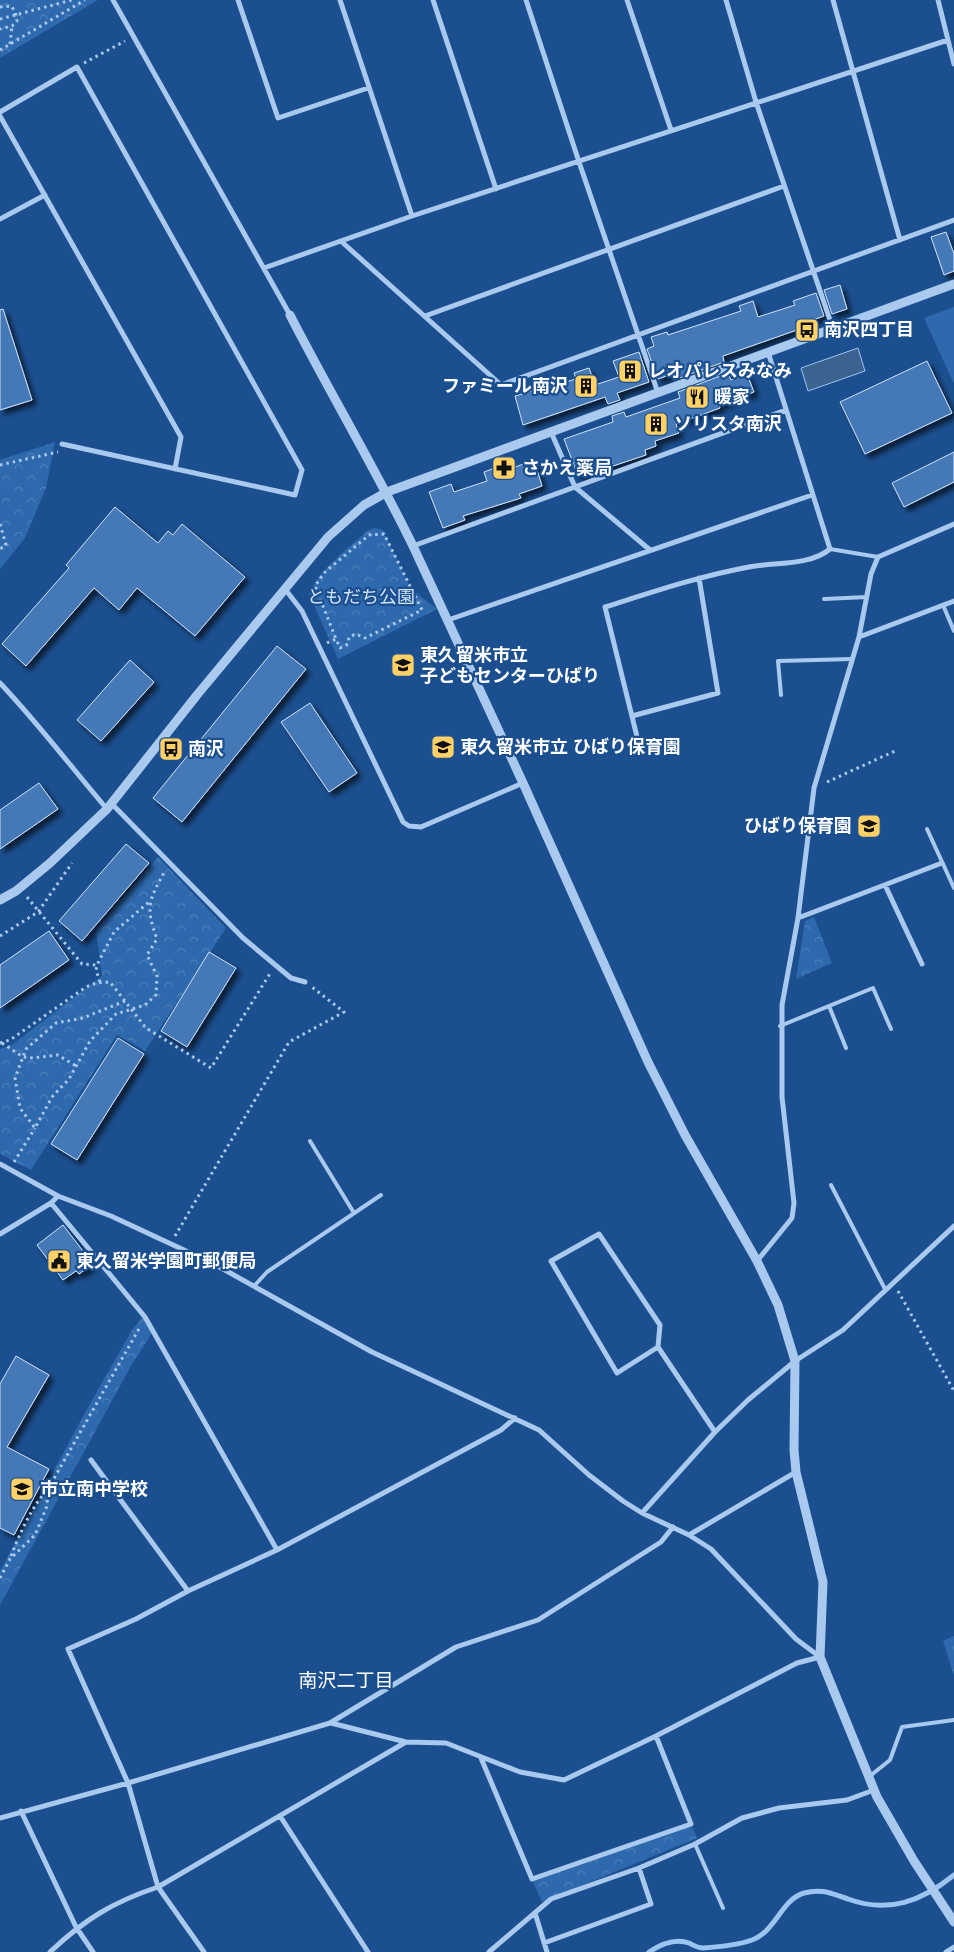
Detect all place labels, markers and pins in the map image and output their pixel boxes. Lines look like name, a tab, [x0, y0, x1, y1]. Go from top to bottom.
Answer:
bus stop icon: 南沢四丁目	[794, 317, 820, 343]
place label: 南沢四丁目	[824, 320, 914, 340]
building icon: レオパレスみなみ	[617, 358, 643, 384]
place label: レオパレスみなみ	[648, 361, 792, 381]
building icon: ファミール南沢	[573, 373, 599, 399]
place label: ファミール南沢	[442, 376, 568, 396]
restaurant icon: 暖家	[684, 384, 710, 410]
place label: 暖家	[714, 387, 750, 407]
building icon: ソリスタ南沢	[643, 411, 669, 437]
place label: ソリスタ南沢	[674, 414, 782, 434]
pharmacy icon: さかえ薬局	[491, 455, 517, 481]
place label: さかえ薬局	[522, 458, 612, 478]
place label: 東久留米市立 子どもセンターひばり	[420, 645, 600, 686]
school or university icon: 東久留米市立 子どもセンターひばり	[390, 652, 416, 678]
school or university icon: 東久留米市立 ひばり保育園	[430, 734, 456, 760]
bus stop icon: 南沢	[158, 736, 184, 762]
place label: 東久留米市立 ひばり保育園	[460, 737, 681, 757]
place label: 南沢	[188, 739, 224, 759]
school or university icon: ひばり保育園	[856, 813, 882, 839]
place label: ひばり保育園	[744, 816, 852, 836]
public building icon: 東久留米学園町郵便局	[46, 1248, 72, 1274]
place label: 東久留米学園町郵便局	[76, 1251, 256, 1271]
school or university icon: 市立南中学校	[9, 1476, 35, 1502]
place label: 市立南中学校	[40, 1479, 148, 1499]

